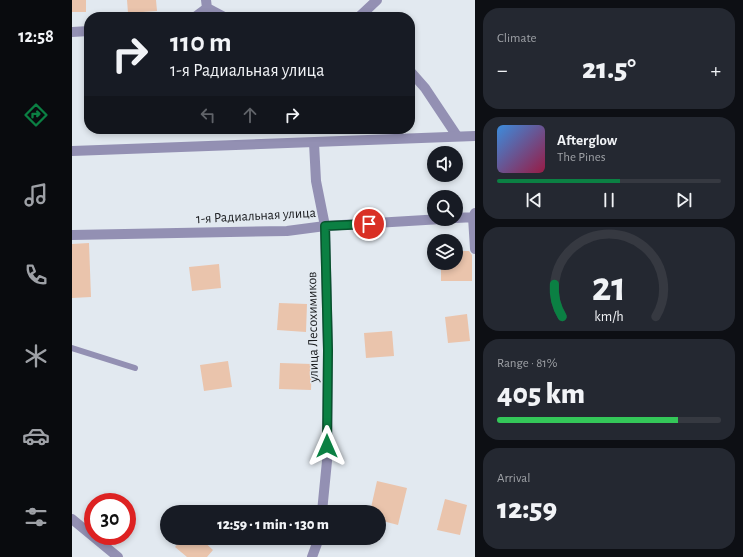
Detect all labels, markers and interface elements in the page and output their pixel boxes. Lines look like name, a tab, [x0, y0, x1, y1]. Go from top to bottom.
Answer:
text: 12:58	[18, 28, 54, 46]
icon: right	[104, 28, 156, 80]
text: 110 m	[170, 29, 232, 57]
text: Climate	[497, 32, 536, 45]
text: 21.5°	[582, 54, 636, 84]
text: −	[497, 59, 508, 81]
text: +	[710, 59, 721, 81]
text: 1-я Радиальная улица	[170, 62, 325, 80]
icon: directions	[22, 101, 50, 129]
icon: left	[197, 104, 219, 126]
icon: ahead	[239, 104, 261, 126]
icon: right	[281, 104, 303, 126]
text: Afterglow	[557, 133, 617, 148]
map controls	[427, 146, 463, 270]
button: sound	[427, 146, 463, 182]
text: The Pines	[557, 151, 606, 164]
icon: music	[22, 181, 50, 209]
icon: previous	[523, 189, 545, 211]
icon: pause	[598, 189, 620, 211]
icon: next	[673, 189, 695, 211]
button: search	[427, 190, 463, 226]
street label: 1-я Радиальная улица	[196, 206, 317, 226]
pin	[352, 207, 386, 241]
icon: arrive	[358, 213, 380, 235]
button: layers	[427, 234, 463, 270]
icon: phone	[22, 261, 50, 289]
text: 21	[592, 266, 626, 307]
street label: улица Лесохимиков	[305, 271, 321, 384]
text: km/h	[594, 309, 624, 323]
icon: climate	[22, 342, 50, 370]
text: Range · 81%	[497, 357, 557, 370]
text: 405 km	[497, 379, 585, 409]
icon: car	[22, 422, 50, 450]
position arrow	[306, 425, 348, 467]
text: Arrival	[497, 472, 530, 485]
speed limit sign: 30	[84, 493, 136, 545]
text: 12:59	[497, 494, 557, 524]
icon: filters	[22, 503, 50, 531]
text: 12:59 · 1 min · 130 m	[217, 517, 329, 532]

